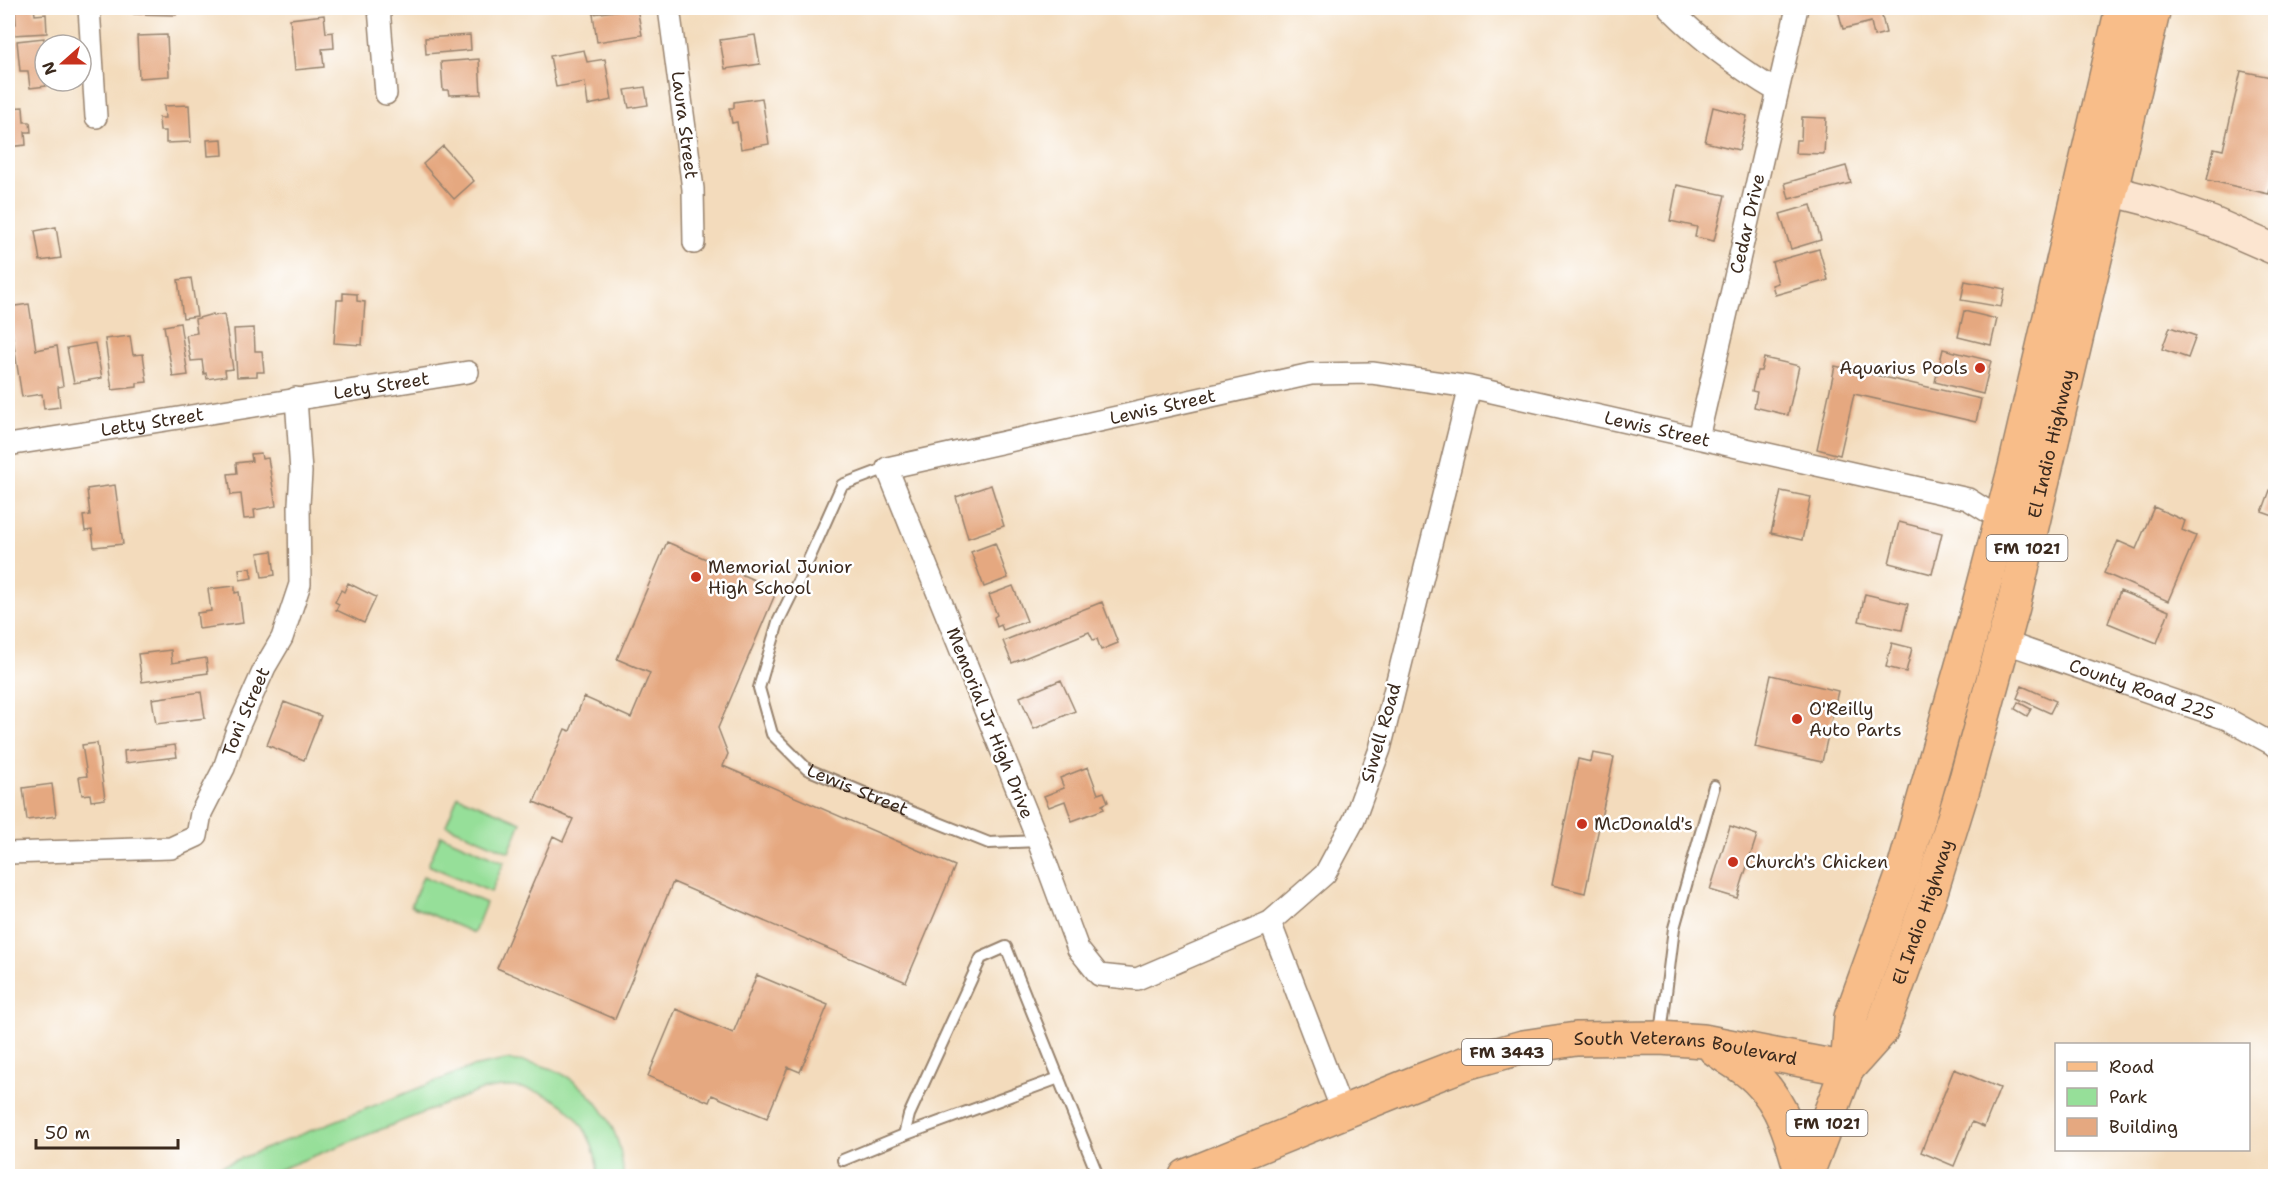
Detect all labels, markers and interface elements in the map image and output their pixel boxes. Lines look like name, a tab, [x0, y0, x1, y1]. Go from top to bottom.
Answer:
north arrow	[33, 33, 93, 93]
text: N	[37, 59, 62, 78]
street label: Laura Street	[665, 70, 704, 180]
street label: Cedar Drive	[1724, 171, 1770, 276]
place label: Aquarius Pools	[1839, 356, 1968, 380]
marker: Aquarius Pools	[1973, 361, 1987, 375]
street label: Lety Street	[332, 366, 431, 405]
street label: El Indio Highway	[2022, 367, 2081, 521]
street label: Lewis Street	[1107, 384, 1218, 430]
street label: Letty Street	[99, 402, 206, 442]
street label: Lewis Street	[1602, 406, 1713, 453]
road number: FM 1021	[1986, 535, 2068, 561]
place label: Memorial Junior High School	[708, 555, 853, 600]
marker: Memorial Junior High School	[689, 570, 703, 584]
street label: Memorial Jr High Drive	[941, 624, 1039, 822]
street label: County Road 225	[2066, 653, 2218, 726]
street label: Toni Street	[217, 663, 276, 760]
street label: Siwell Road	[1355, 680, 1407, 786]
place label: O'Reilly Auto Parts	[1809, 697, 1902, 742]
marker: O'Reilly Auto Parts	[1790, 712, 1804, 726]
street label: Lewis Street	[803, 758, 912, 822]
place label: McDonald's	[1594, 812, 1693, 836]
marker: McDonald's	[1575, 817, 1589, 831]
street label: El Indio Highway	[1887, 836, 1959, 988]
place label: Church's Chicken	[1745, 850, 1888, 874]
marker: Church's Chicken	[1726, 855, 1740, 869]
street label: South Veterans Boulevard	[1574, 1026, 1799, 1071]
road number: FM 3443	[1462, 1039, 1552, 1065]
legend	[2055, 1043, 2250, 1151]
text: Road	[2109, 1055, 2154, 1079]
text: Park	[2109, 1085, 2148, 1109]
road number: FM 1021	[1786, 1110, 1868, 1136]
scale bar	[36, 1112, 178, 1150]
text: Building	[2109, 1115, 2178, 1139]
text: 50 m	[45, 1121, 90, 1145]

